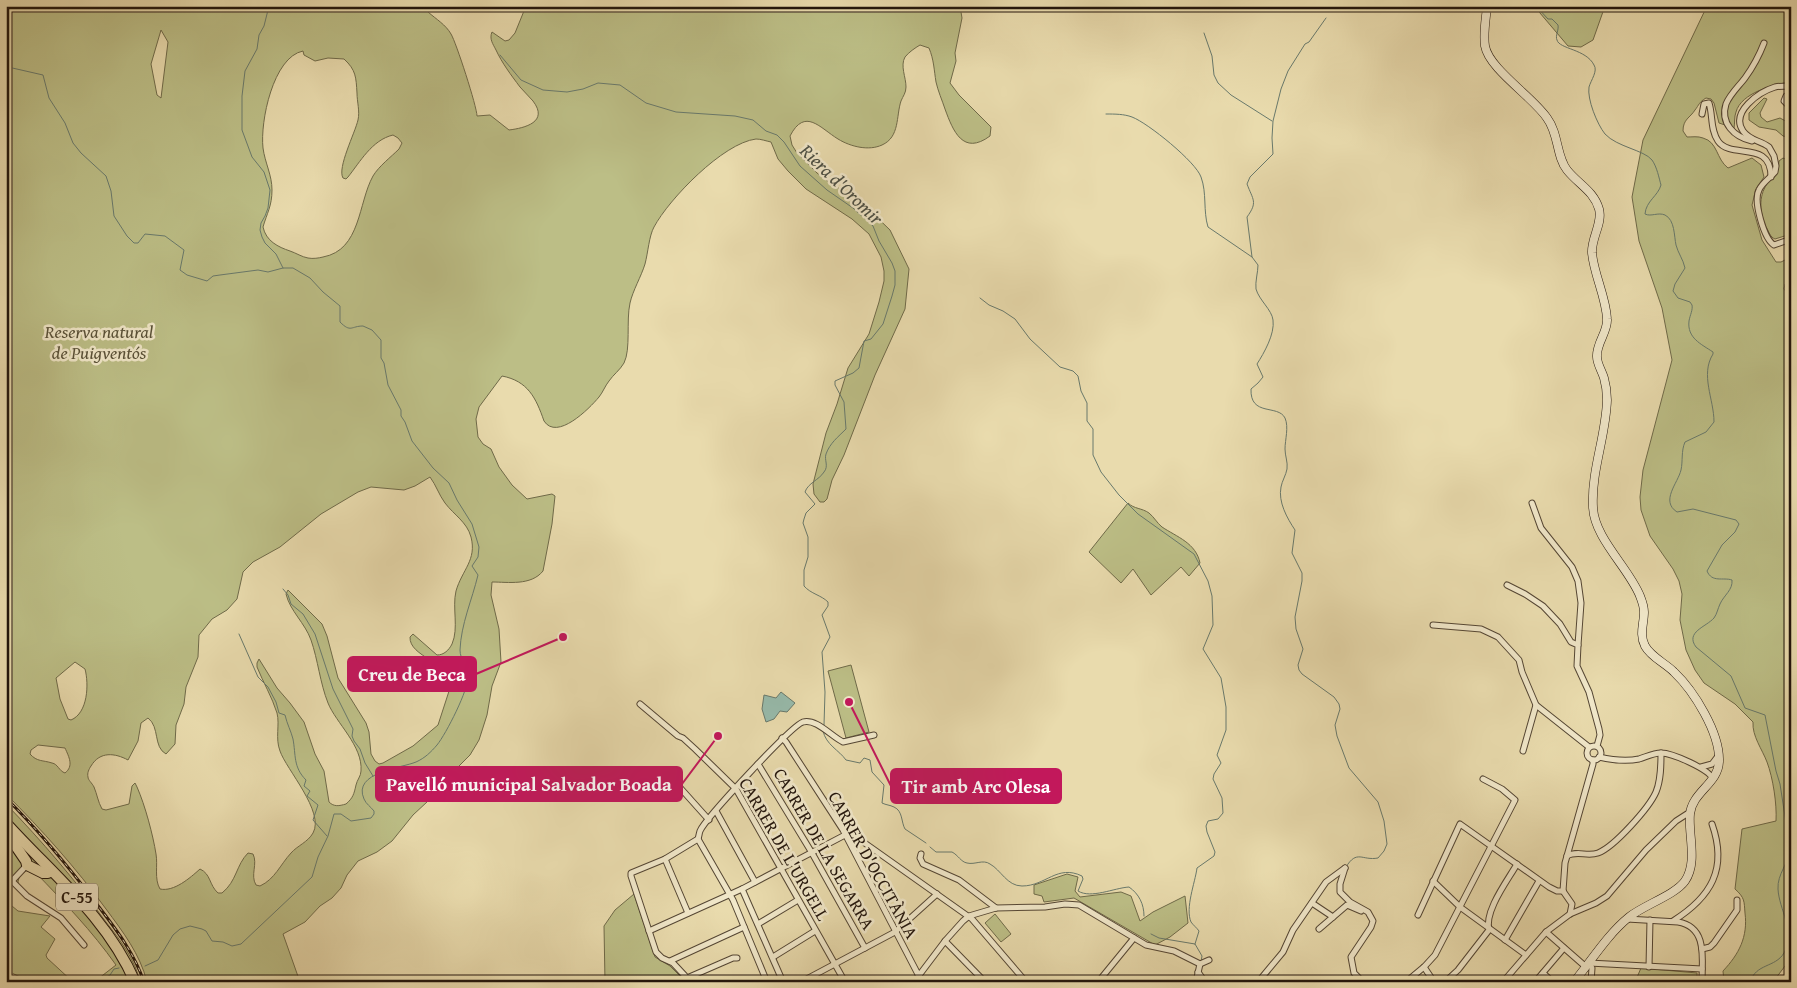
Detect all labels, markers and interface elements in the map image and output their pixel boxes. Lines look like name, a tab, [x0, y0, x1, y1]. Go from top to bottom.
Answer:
water label: Riera d'Oromir	[793, 136, 891, 232]
park label: Reserva natural de Puigventós	[44, 318, 154, 366]
callout: Creu de Beca	[348, 657, 476, 691]
text: Creu de Beca	[358, 660, 466, 688]
street label: CARRER DE LA SEGARRA	[767, 763, 882, 935]
callout: Pavelló municipal Salvador Boada	[376, 767, 682, 801]
callout: Tir amb Arc Olesa	[891, 769, 1061, 803]
text: Pavelló municipal Salvador Boada	[386, 770, 672, 798]
street label: CARRER DE L'URGELL	[732, 772, 837, 926]
text: Tir amb Arc Olesa	[901, 772, 1051, 800]
street label: CARRER D'OCCITÀNIA	[822, 786, 925, 944]
road number: C-55	[56, 884, 98, 910]

